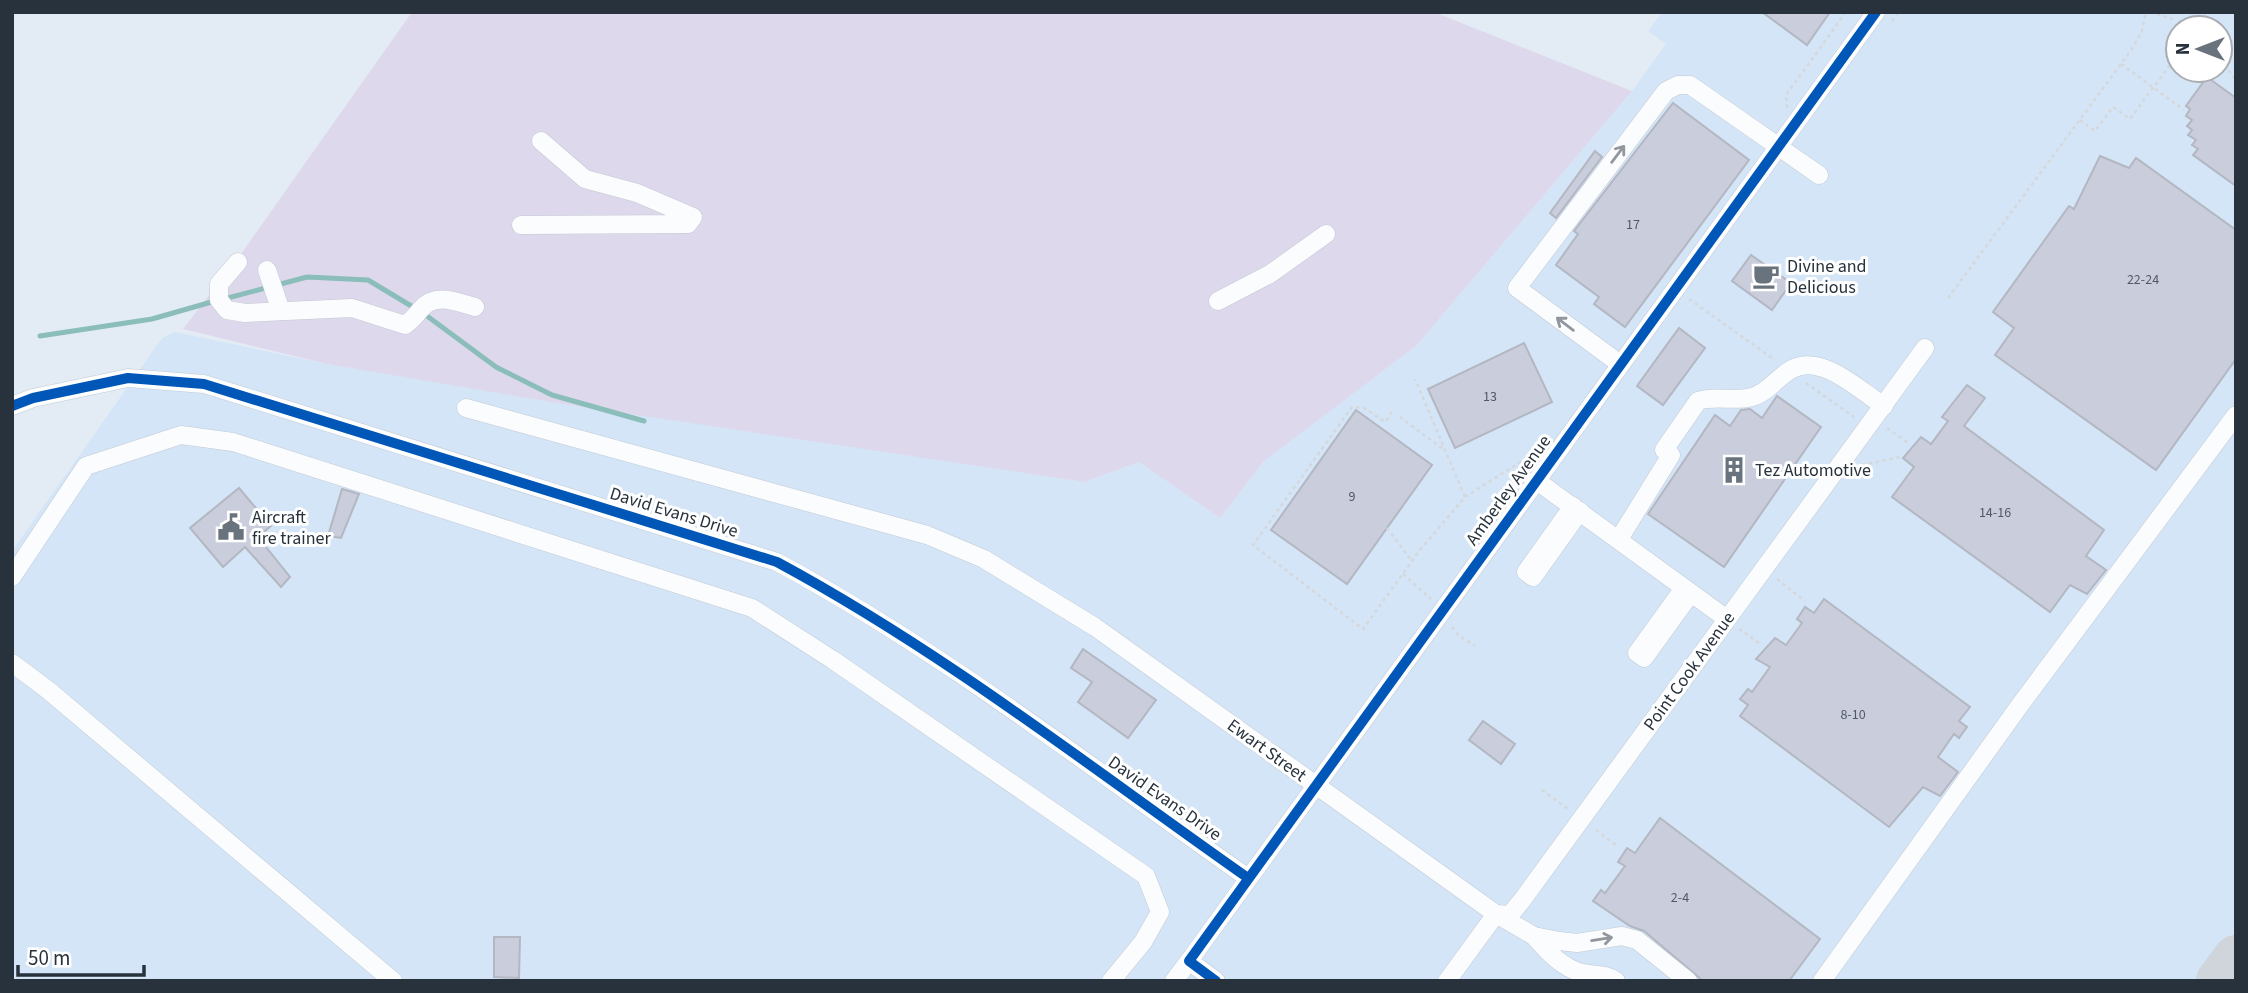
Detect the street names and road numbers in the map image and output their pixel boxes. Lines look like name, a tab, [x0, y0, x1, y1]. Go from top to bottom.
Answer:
street label: Amberley Avenue	[1460, 430, 1557, 551]
street label: David Evans Drive	[607, 481, 741, 544]
street label: Point Cook Avenue	[1638, 607, 1741, 736]
street label: Ewart Street	[1222, 713, 1311, 788]
street label: David Evans Drive	[1103, 750, 1226, 847]

